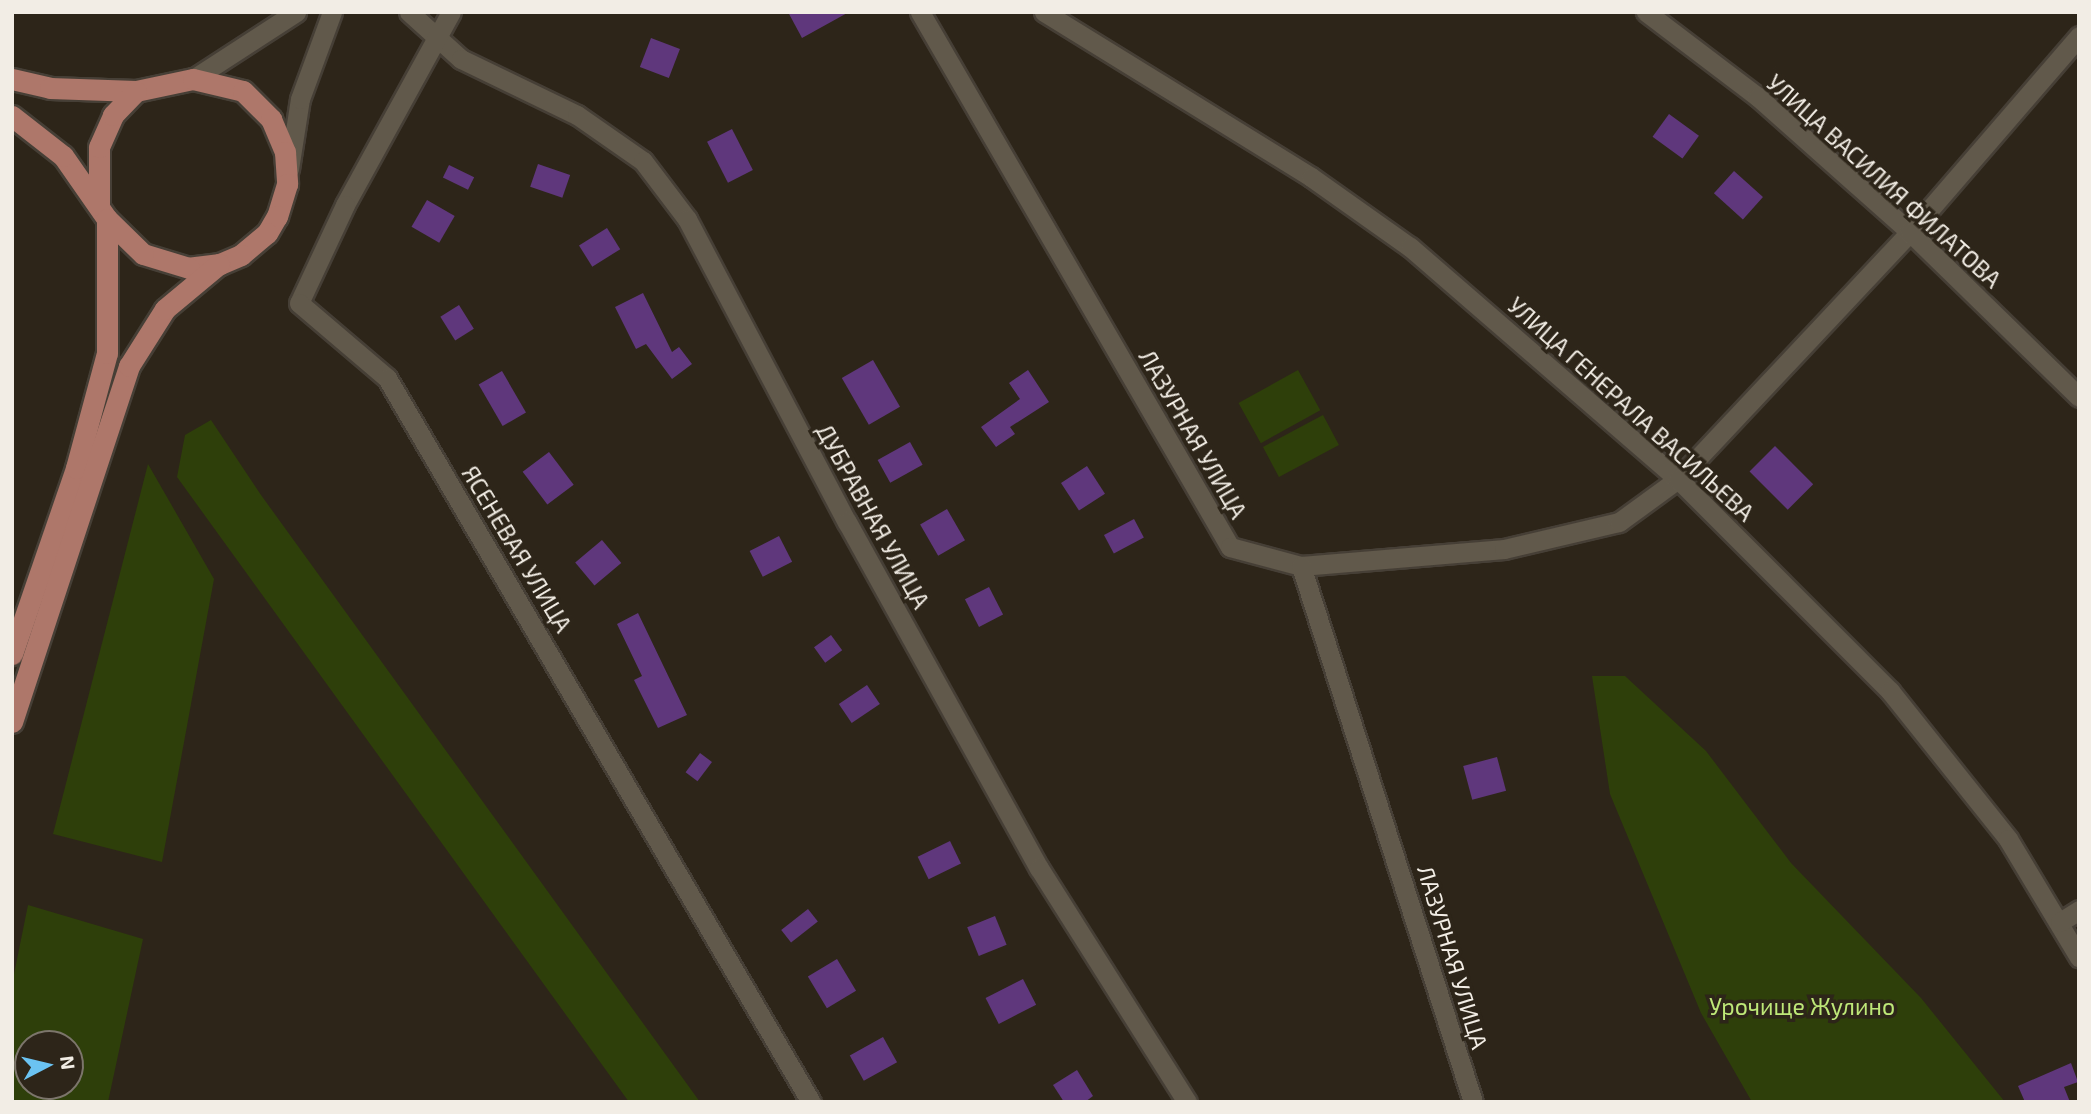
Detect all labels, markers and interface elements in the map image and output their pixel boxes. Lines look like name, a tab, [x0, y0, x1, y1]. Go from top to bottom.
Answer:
street label: УЛИЦА ВАСИЛИЯ ФИЛАТОВА	[1761, 69, 2007, 293]
street label: УЛИЦА ГЕНЕРАЛА ВАСИЛЬЕВА	[1502, 291, 1760, 527]
street label: ЛАЗУРНАЯ УЛИЦА	[1133, 345, 1253, 523]
street label: ДУБРАВНАЯ УЛИЦА	[811, 419, 935, 613]
street label: ЯСЕНЕВАЯ УЛИЦА	[456, 461, 578, 637]
street label: ЛАЗУРНАЯ УЛИЦА	[1412, 862, 1494, 1052]
park label: Урочище Жулино	[1709, 992, 1895, 1020]
north arrow	[14, 1030, 84, 1100]
text: N	[56, 1054, 81, 1071]

